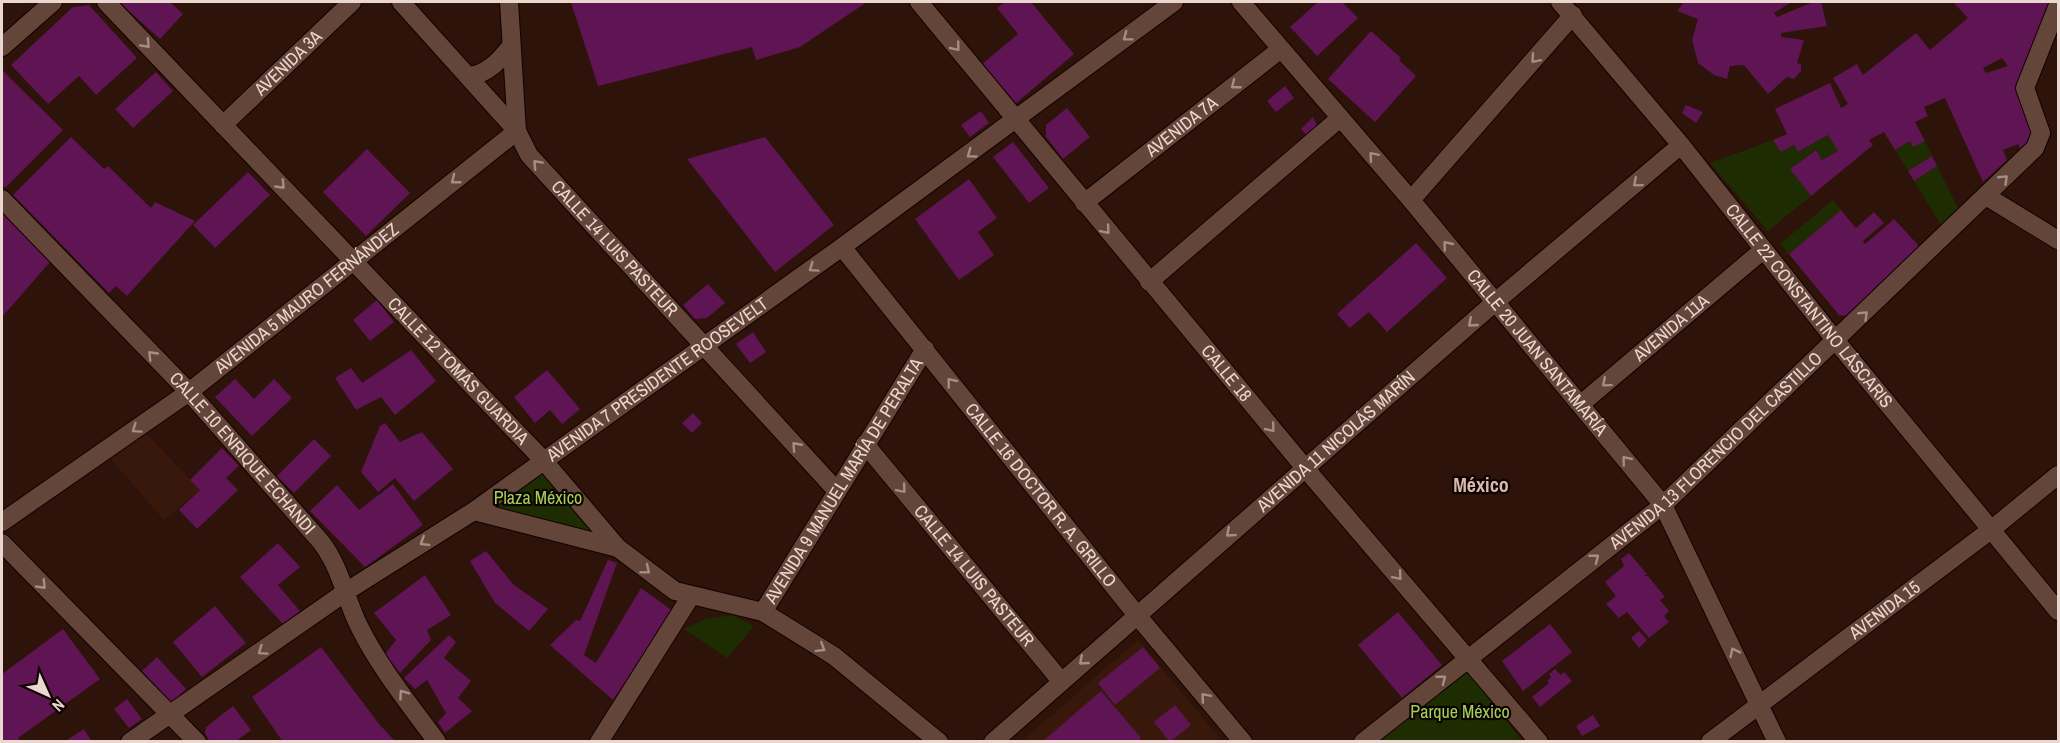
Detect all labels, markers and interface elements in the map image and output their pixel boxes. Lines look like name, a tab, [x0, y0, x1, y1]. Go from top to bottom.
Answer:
street label: AVENIDA 3A	[248, 24, 327, 102]
one-way arrow	[1123, 29, 1134, 40]
one-way arrow	[139, 37, 150, 48]
one-way arrow	[949, 40, 960, 51]
one-way arrow	[1531, 53, 1542, 64]
one-way arrow	[1231, 78, 1242, 89]
street label: AVENIDA 7A	[1139, 90, 1223, 163]
one-way arrow	[966, 146, 977, 157]
one-way arrow	[1369, 152, 1380, 163]
one-way arrow	[533, 160, 544, 171]
one-way arrow	[450, 172, 461, 183]
street label: CALLE 14 LUIS PASTEUR	[546, 174, 684, 322]
one-way arrow	[1996, 175, 2007, 186]
one-way arrow	[1633, 176, 1644, 187]
one-way arrow	[274, 177, 285, 188]
street label: CALLE 22 CONSTANTINO LÁSCARIS	[1720, 198, 1899, 413]
street label: AVENIDA 5 MAURO FERNÁNDEZ	[208, 217, 404, 380]
one-way arrow	[1099, 223, 1110, 234]
one-way arrow	[1444, 241, 1455, 252]
one-way arrow	[809, 261, 820, 272]
street label: CALLE 20 JUAN SANTAMARÍA	[1461, 264, 1614, 441]
street label: AVENIDA 11A	[1627, 288, 1714, 367]
street label: AVENIDA 7 PRESIDENTE ROOSEVELT	[540, 291, 773, 468]
street label: CALLE 12 TOMÁS GUARDIA	[382, 292, 535, 450]
one-way arrow	[1856, 311, 1867, 322]
one-way arrow	[1468, 316, 1479, 327]
street label: CALLE 18	[1196, 339, 1258, 407]
street label: AVENIDA 13 FLORENCIO DEL CASTILLO	[1603, 346, 1828, 555]
one-way arrow	[149, 351, 160, 362]
street label: AVENIDA 9 MANUEL MARÍA DE PERALTA	[758, 353, 929, 609]
street label: AVENIDA 11 NICOLÁS MARÍN	[1250, 365, 1420, 518]
street label: CALLE 10 ENRIQUE ECHANDI	[164, 366, 322, 540]
one-way arrow	[1602, 376, 1613, 387]
one-way arrow	[947, 378, 958, 389]
street label: CALLE 16 DOCTOR R. A. GRILLO	[960, 397, 1123, 592]
one-way arrow	[1264, 421, 1275, 432]
one-way arrow	[131, 422, 142, 433]
one-way arrow	[793, 443, 804, 454]
one-way arrow	[1622, 455, 1633, 466]
district label: México	[1453, 471, 1509, 498]
one-way arrow	[895, 482, 906, 493]
park label: Plaza México	[494, 485, 582, 510]
street label: CALLE 14 LUIS PASTEUR	[908, 499, 1041, 652]
one-way arrow	[1226, 526, 1237, 537]
one-way arrow	[420, 535, 431, 546]
one-way arrow	[1588, 555, 1599, 566]
one-way arrow	[639, 563, 650, 574]
one-way arrow	[1391, 569, 1402, 580]
street label: AVENIDA 15	[1843, 574, 1925, 645]
one-way arrow	[35, 577, 46, 588]
one-way arrow	[814, 641, 825, 652]
one-way arrow	[258, 644, 269, 655]
one-way arrow	[1729, 647, 1741, 658]
one-way arrow	[1079, 654, 1090, 665]
north arrow	[18, 665, 78, 725]
one-way arrow	[1435, 675, 1446, 686]
one-way arrow	[399, 690, 410, 701]
one-way arrow	[1202, 693, 1213, 704]
text: N	[47, 694, 70, 717]
park label: Parque México	[1410, 699, 1510, 724]

